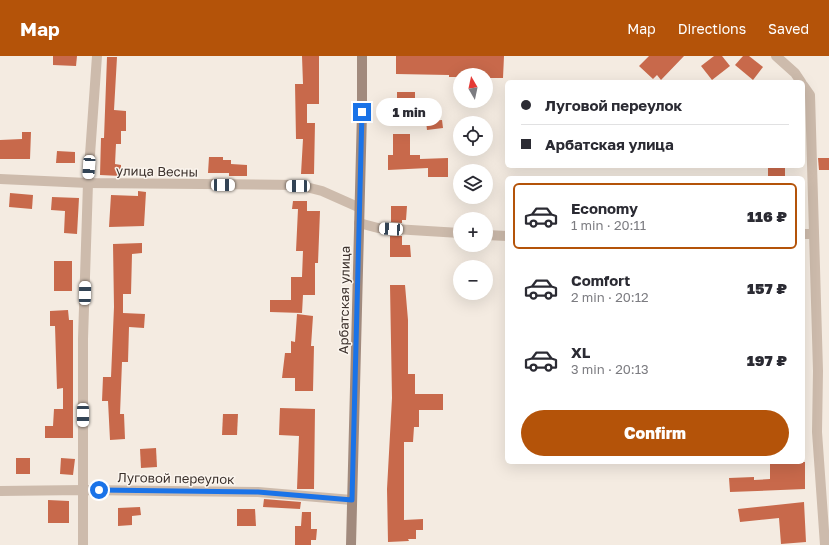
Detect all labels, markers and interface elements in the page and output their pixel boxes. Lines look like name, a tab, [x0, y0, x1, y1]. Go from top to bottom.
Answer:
text: Map	[20, 17, 60, 40]
text: Map	[627, 20, 656, 37]
text: Directions	[678, 20, 746, 37]
text: Saved	[768, 20, 809, 37]
north arrow	[453, 68, 493, 108]
map controls	[453, 68, 493, 300]
text: Луговой переулок	[545, 96, 682, 114]
callout: 1 min	[376, 98, 442, 126]
route end	[353, 103, 371, 121]
text: 1 min	[392, 104, 426, 120]
button: locate	[453, 116, 493, 156]
text: Арбатская улица	[545, 135, 674, 153]
car	[82, 155, 96, 179]
street label: улица Весны	[116, 162, 198, 180]
button: layers	[453, 164, 493, 204]
car	[211, 179, 235, 191]
car	[286, 180, 310, 192]
icon: car	[523, 198, 559, 234]
text: Economy	[571, 199, 638, 217]
text: 116 ₽	[747, 207, 787, 225]
button: +	[453, 212, 493, 252]
text: 1 min · 20:11	[571, 217, 646, 233]
car	[379, 222, 403, 236]
street label: Арбатская улица	[335, 246, 353, 354]
button: −	[453, 260, 493, 300]
icon: car	[523, 270, 559, 306]
text: Comfort	[571, 271, 630, 289]
text: 157 ₽	[747, 279, 787, 297]
car	[79, 281, 91, 305]
text: 2 min · 20:12	[571, 289, 649, 305]
icon: car	[523, 342, 559, 378]
text: XL	[571, 343, 590, 361]
text: 197 ₽	[747, 351, 787, 369]
text: 3 min · 20:13	[571, 361, 649, 377]
car	[77, 403, 89, 427]
button: Confirm	[521, 410, 789, 456]
street label: Луговой переулок	[117, 469, 235, 487]
route start	[90, 481, 108, 499]

